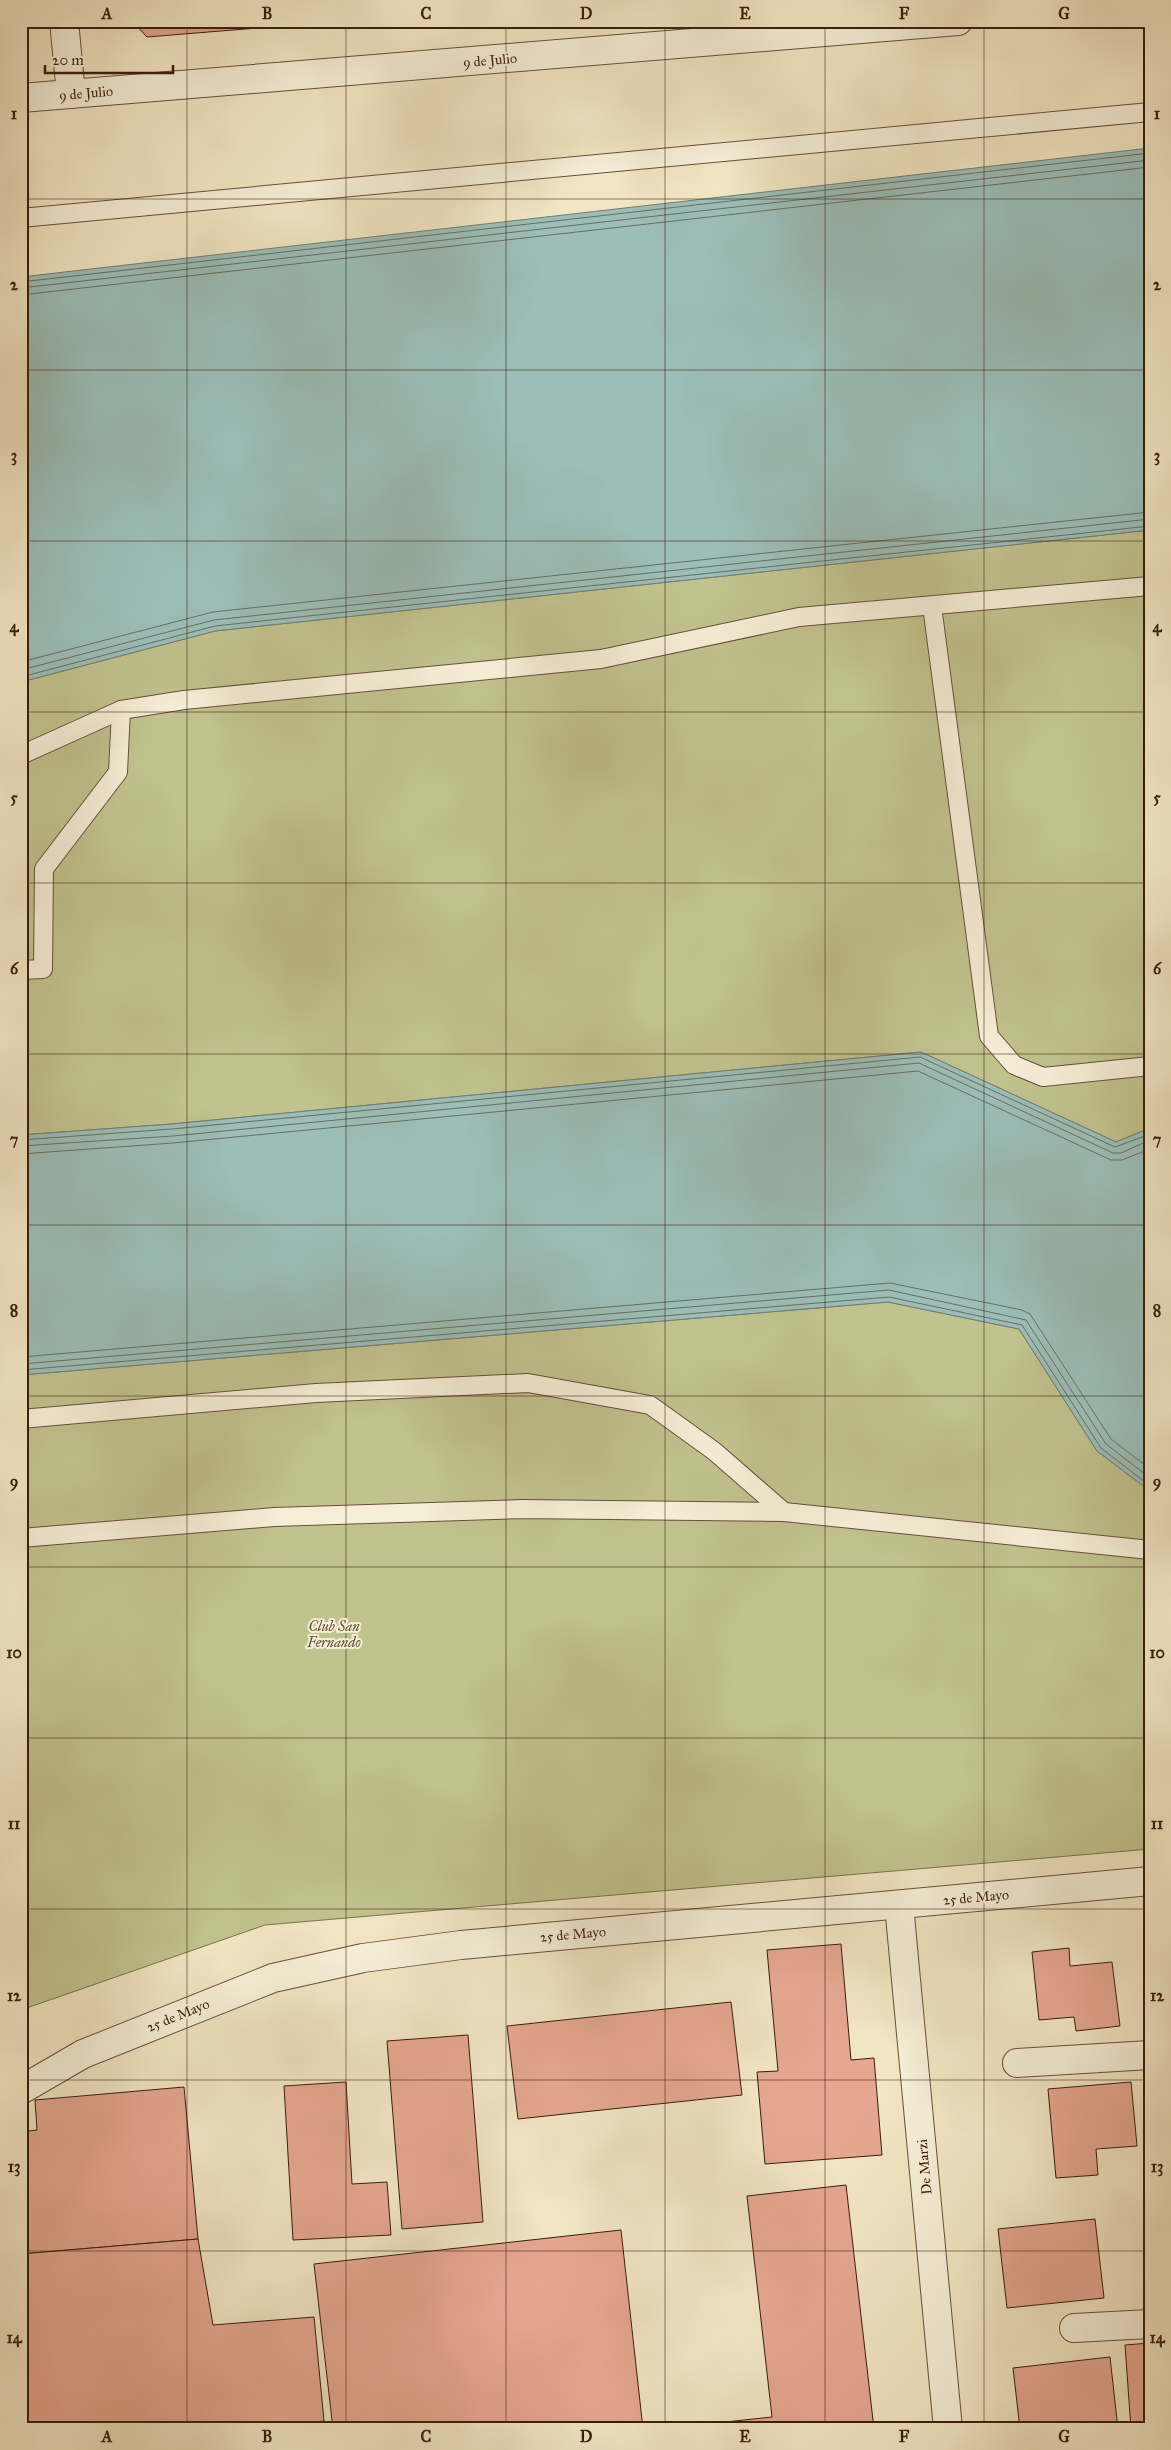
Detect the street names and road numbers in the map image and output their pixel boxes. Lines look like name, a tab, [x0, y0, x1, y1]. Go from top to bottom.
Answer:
street label: 9 de Julio	[462, 50, 518, 72]
street label: 9 de Julio	[58, 83, 114, 105]
street label: 25 de Mayo	[942, 1886, 1010, 1909]
street label: 25 de Mayo	[539, 1923, 607, 1946]
street label: 25 de Mayo	[144, 1995, 212, 2036]
street label: De Marzi	[914, 2138, 935, 2195]

